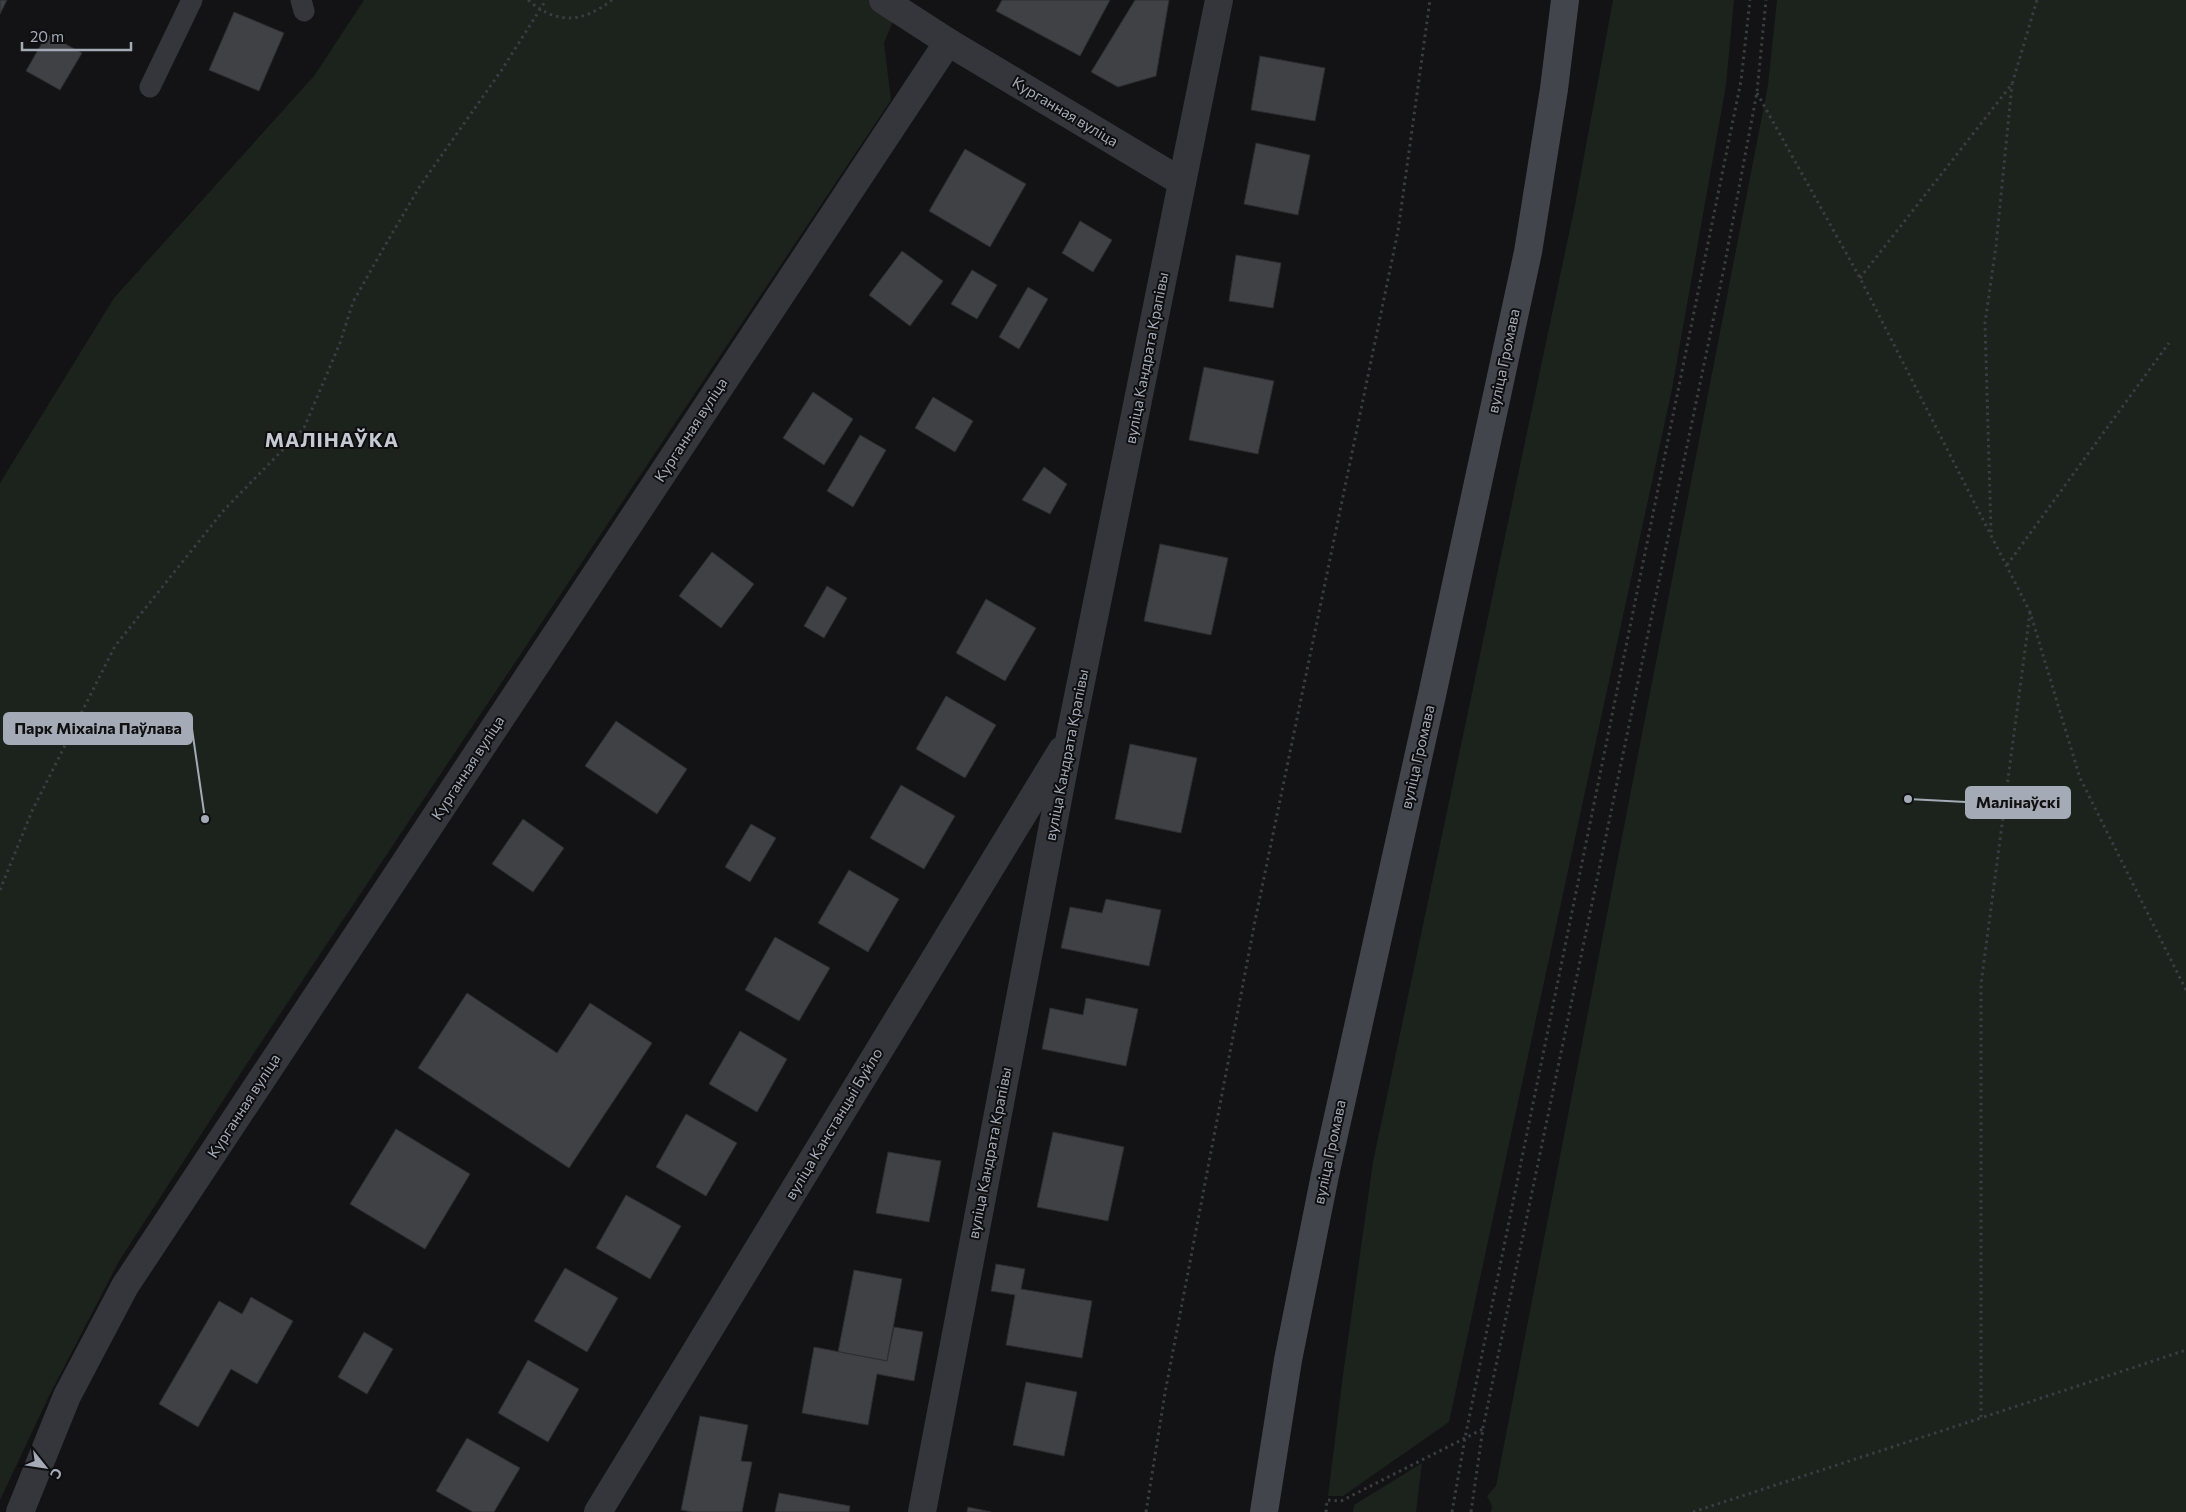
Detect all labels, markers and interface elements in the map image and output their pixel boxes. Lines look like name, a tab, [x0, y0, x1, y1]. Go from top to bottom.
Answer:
scale bar	[22, 20, 131, 52]
text: 20 m	[30, 27, 64, 45]
street label: Курганная вуліца	[1009, 72, 1122, 150]
street label: вуліца Кандрата Крапівы	[1121, 271, 1171, 445]
street label: вуліца Громава	[1483, 307, 1523, 415]
street label: Курганная вуліца	[650, 374, 730, 485]
district label: МАЛІНАЎКА	[265, 427, 399, 451]
street label: вуліца Кандрата Крапівы	[1041, 668, 1091, 842]
street label: вуліца Громава	[1396, 703, 1438, 811]
street label: Курганная вуліца	[427, 712, 507, 823]
callout: Парк Міхаіла Паўлава	[4, 713, 192, 744]
text: Парк Міхаіла Паўлава	[14, 718, 182, 737]
callout: Малінаўскі	[1966, 787, 2070, 818]
text: Малінаўскі	[1976, 792, 2060, 811]
street label: вуліца Канстанцыі Буйло	[781, 1044, 886, 1203]
street label: Курганная вуліца	[203, 1050, 283, 1161]
street label: вуліца Кандрата Крапівы	[964, 1066, 1014, 1240]
street label: вуліца Громава	[1309, 1098, 1349, 1206]
north arrow	[20, 1442, 70, 1492]
text: С	[47, 1465, 66, 1482]

